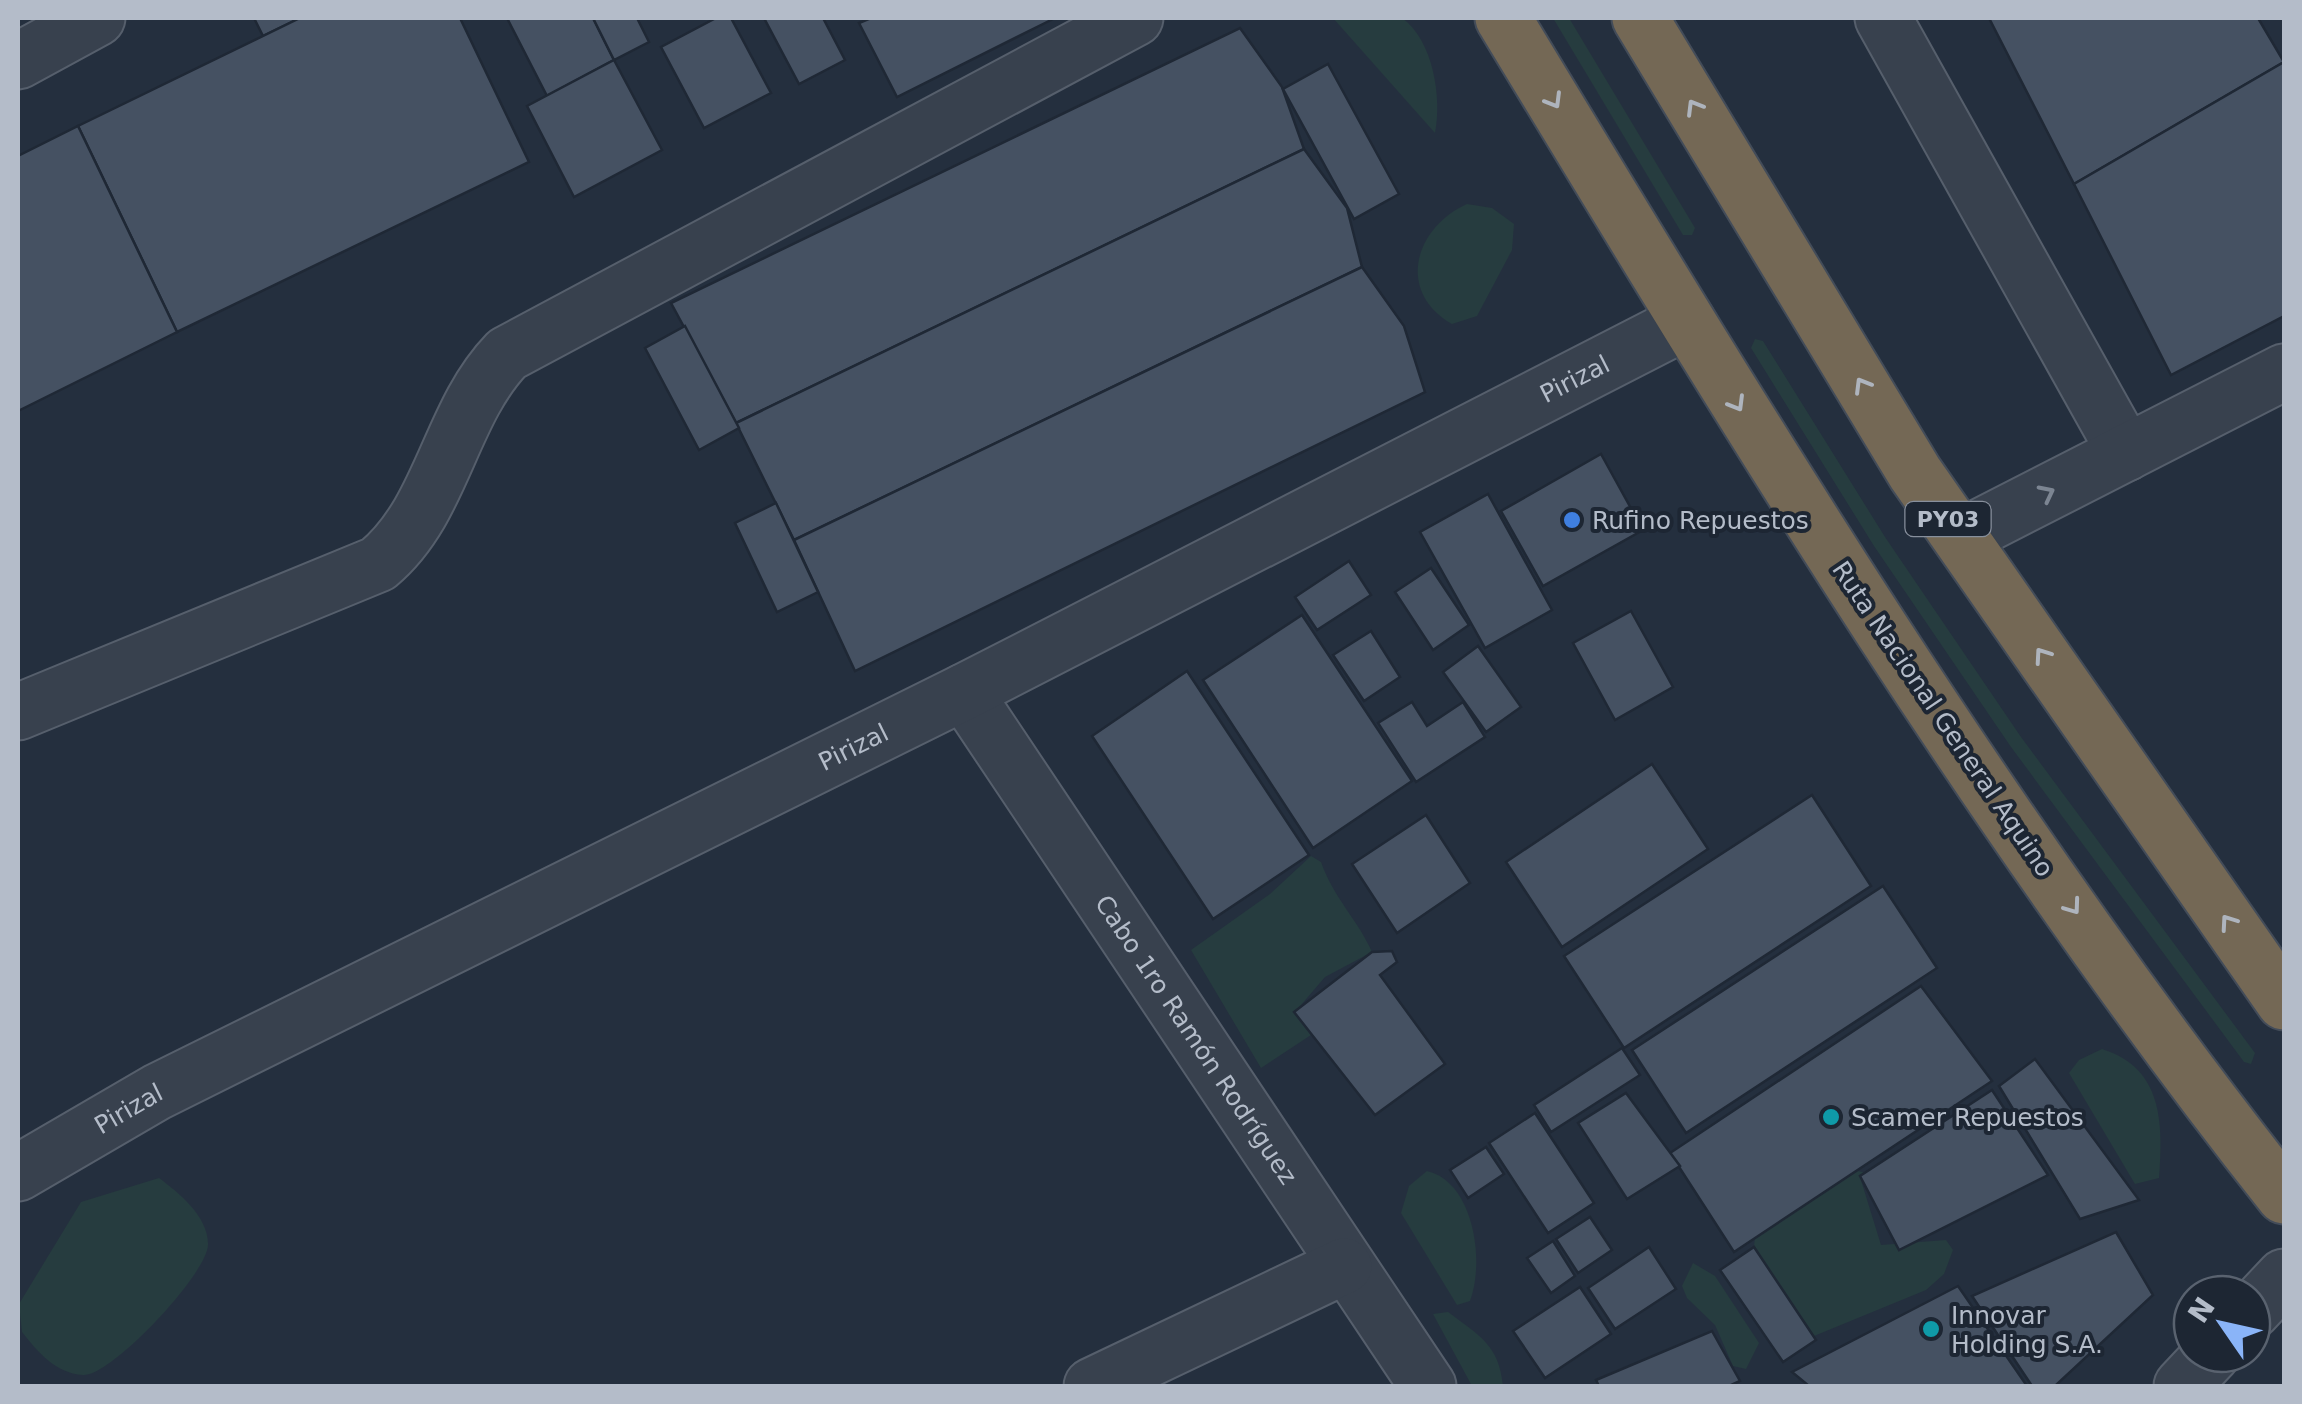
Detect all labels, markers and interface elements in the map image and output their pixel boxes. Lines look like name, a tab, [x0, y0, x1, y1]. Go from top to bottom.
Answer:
one-way arrow	[1541, 90, 1560, 108]
one-way arrow	[1687, 100, 1706, 118]
street label: Pirizal	[1535, 349, 1614, 408]
one-way arrow	[1855, 378, 1874, 396]
one-way arrow	[1725, 393, 1744, 411]
one-way arrow	[2037, 486, 2055, 505]
road number: PY03	[1906, 502, 1990, 536]
place label: Rufino Repuestos	[1592, 506, 1809, 535]
marker: Rufino Repuestos	[1561, 509, 1583, 531]
street label: Ruta Nacional General Aquino	[1826, 556, 2060, 882]
one-way arrow	[2036, 648, 2054, 667]
street label: Pirizal	[814, 717, 893, 776]
street label: Cabo 1ro Ramón Rodríguez	[1089, 890, 1303, 1189]
one-way arrow	[2060, 896, 2079, 915]
one-way arrow	[2222, 914, 2241, 933]
street label: Pirizal	[89, 1077, 167, 1140]
place label: Scamer Repuestos	[1851, 1103, 2084, 1132]
marker: Scamer Repuestos	[1820, 1106, 1842, 1128]
north arrow	[2172, 1274, 2272, 1374]
text: N	[2181, 1291, 2222, 1329]
place label: Innovar Holding S.A.	[1951, 1301, 2103, 1359]
marker: Innovar Holding S.A.	[1920, 1318, 1942, 1340]

